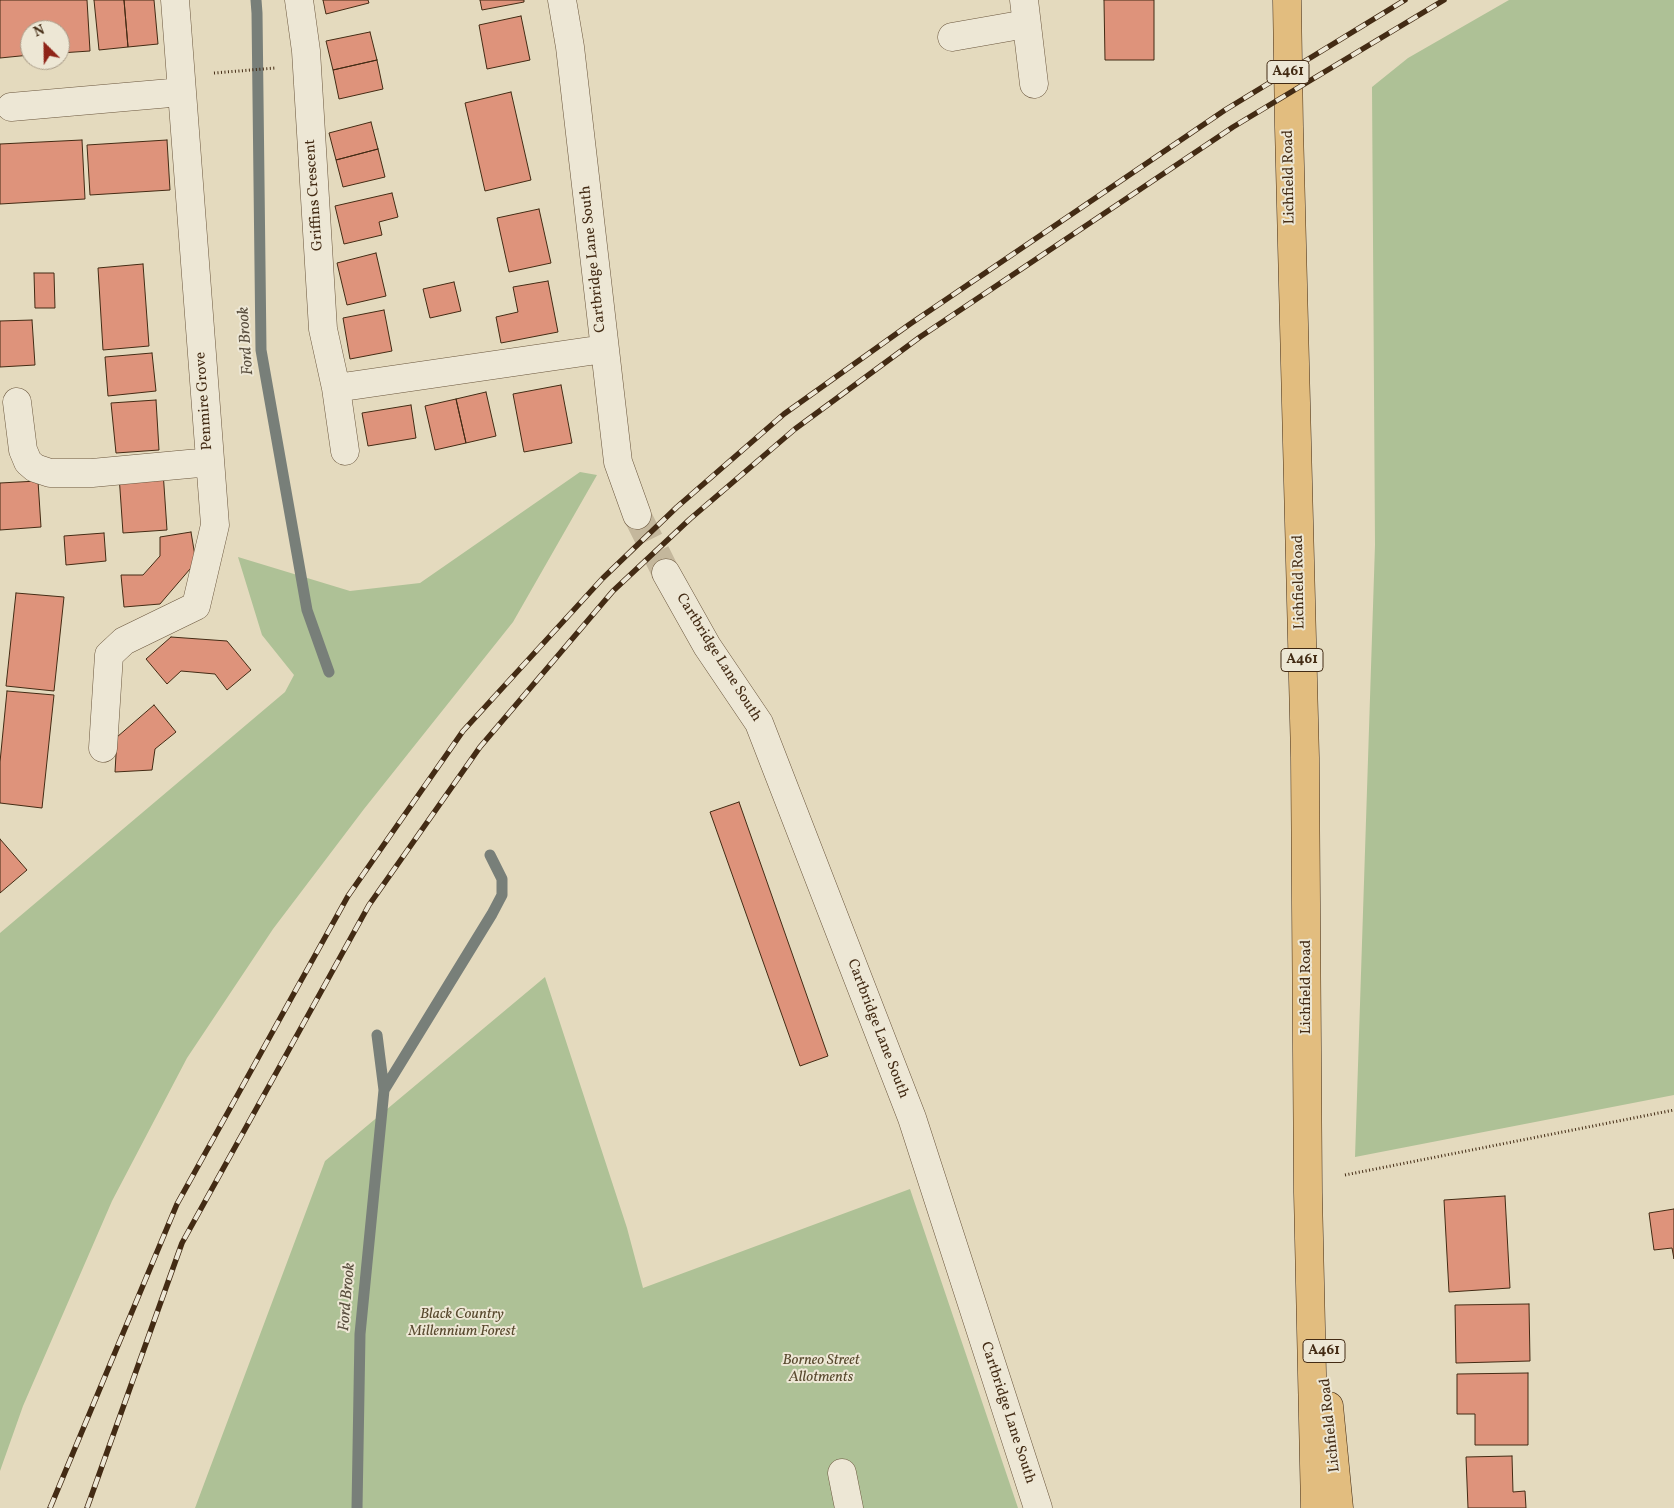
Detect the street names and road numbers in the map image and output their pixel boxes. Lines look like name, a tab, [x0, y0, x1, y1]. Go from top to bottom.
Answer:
road number: A461	[1267, 61, 1309, 84]
street label: Lichfield Road	[1280, 130, 1300, 224]
street label: Griffins Crescent	[302, 138, 328, 252]
street label: Cartbridge Lane South	[577, 185, 611, 333]
street label: Penmire Grove	[193, 351, 217, 451]
street label: Lichfield Road	[1290, 535, 1310, 629]
street label: Cartbridge Lane South	[671, 591, 765, 725]
road number: A461	[1281, 648, 1323, 672]
street label: Lichfield Road	[1298, 940, 1316, 1034]
street label: Cartbridge Lane South	[842, 957, 912, 1101]
street label: Cartbridge Lane South	[976, 1340, 1038, 1486]
road number: A461	[1303, 1340, 1345, 1362]
street label: Lichfield Road	[1317, 1377, 1345, 1473]

